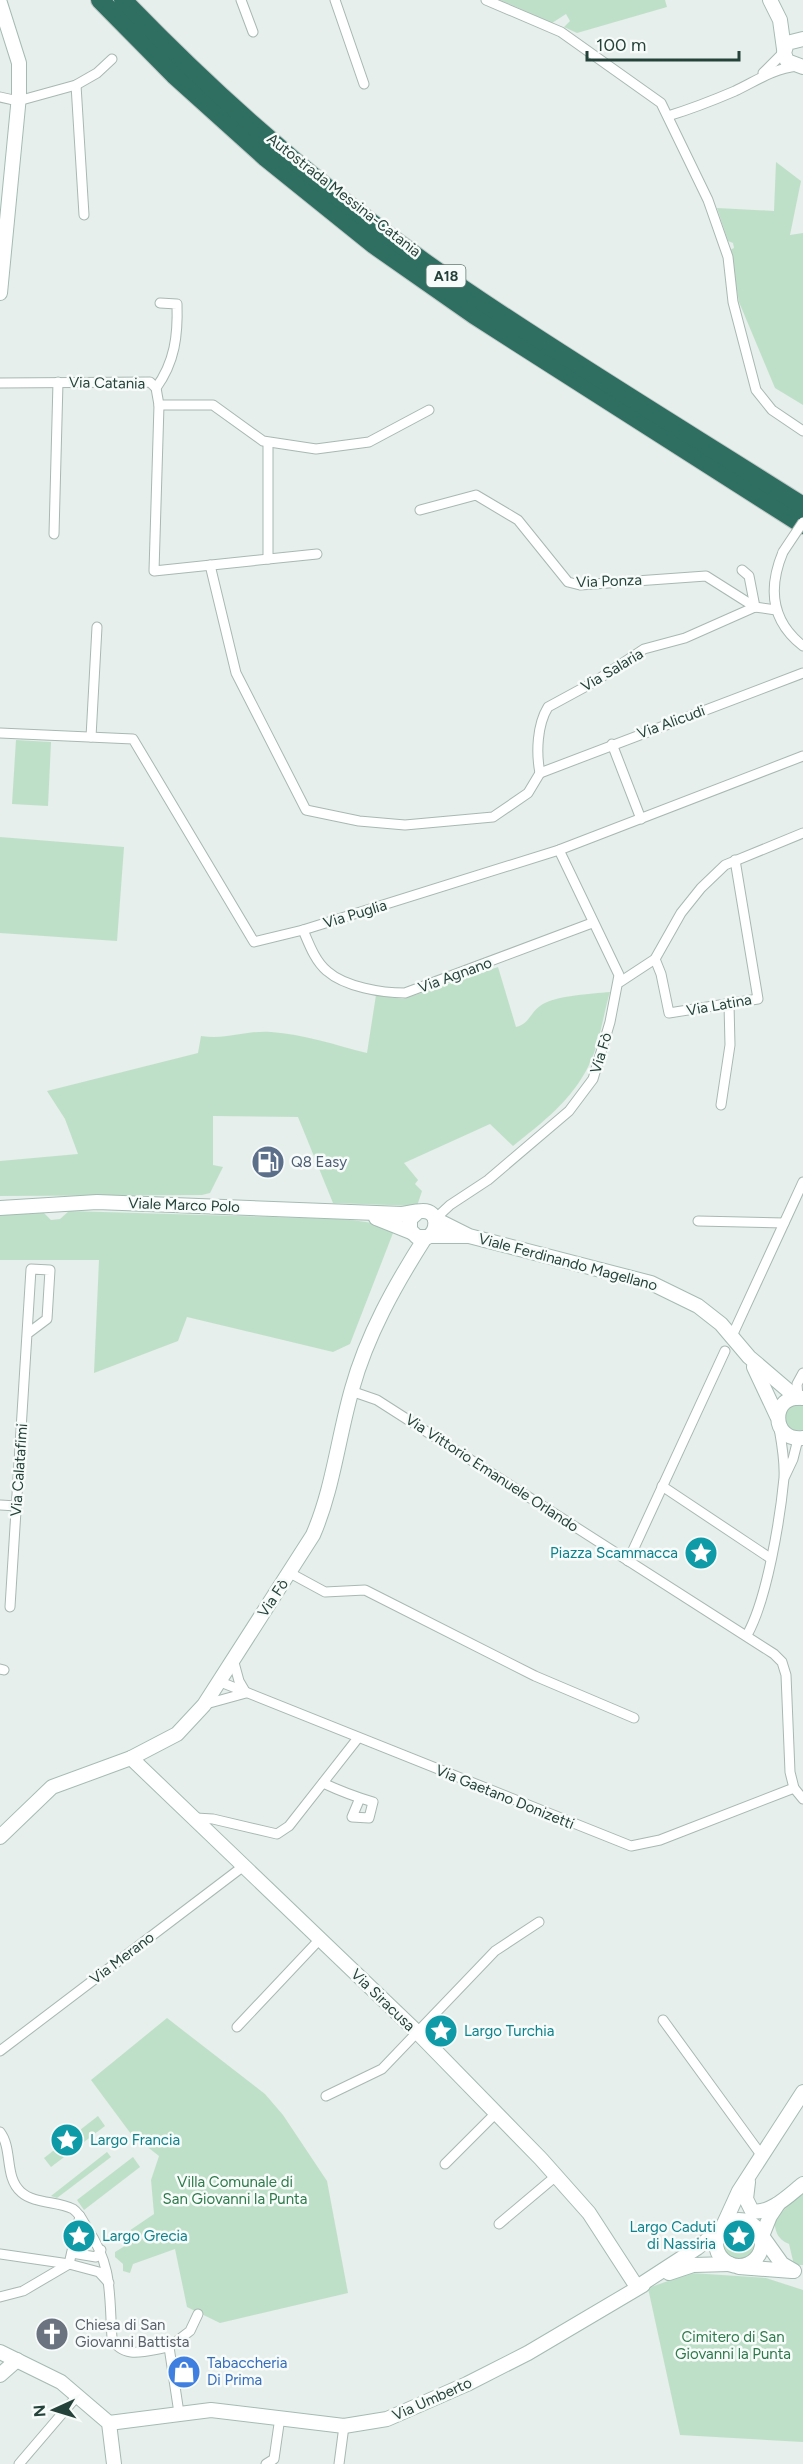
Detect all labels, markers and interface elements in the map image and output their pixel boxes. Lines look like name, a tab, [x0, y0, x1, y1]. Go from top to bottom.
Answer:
scale bar	[587, 24, 738, 62]
text: 100 m	[596, 34, 646, 56]
street label: Autostrada Messina-Catania	[263, 129, 425, 261]
road number: A18	[426, 265, 466, 287]
street label: Via Catania	[69, 373, 145, 393]
street label: Via Ponza	[576, 571, 642, 591]
street label: Via Salaria	[578, 644, 646, 696]
street label: Via Alicudi	[635, 701, 707, 743]
street label: Via Puglia	[321, 896, 389, 932]
street label: Via Agnano	[416, 953, 495, 997]
street label: Via Latina	[685, 990, 753, 1020]
street label: Via Fò	[586, 1030, 616, 1076]
fuel station icon: Q8 Easy	[250, 1144, 286, 1180]
place label: Q8 Easy	[291, 1153, 347, 1171]
street label: Viale Marco Polo	[128, 1194, 241, 1216]
street label: Viale Ferdinando Magellano	[477, 1229, 660, 1295]
street label: Via Vittorio Emanuele Orlando	[402, 1410, 582, 1536]
street label: Via Calatafimi	[7, 1423, 31, 1517]
place icon: Piazza Scammacca	[683, 1535, 719, 1571]
place label: Piazza Scammacca	[550, 1544, 678, 1562]
street label: Via Fò	[254, 1575, 292, 1620]
street label: Via Gaetano Donizetti	[433, 1761, 577, 1833]
street label: Via Merano	[86, 1928, 158, 1988]
street label: Via Siracusa	[347, 1965, 419, 2035]
place icon: Largo Turchia	[423, 2013, 459, 2049]
place label: Largo Turchia	[464, 2022, 554, 2040]
place icon: Largo Francia	[49, 2122, 85, 2158]
place label: Largo Francia	[90, 2131, 180, 2149]
park label: Villa Comunale di San Giovanni la Punta	[163, 2173, 307, 2208]
place icon: Largo Grecia	[61, 2218, 97, 2254]
place label: Largo Caduti di Nassiria	[629, 2218, 716, 2253]
place icon: Largo Caduti di Nassiria	[721, 2218, 757, 2254]
place label: Largo Grecia	[102, 2227, 188, 2245]
church icon: Chiesa di San Giovanni Battista	[34, 2316, 70, 2352]
place label: Chiesa di San Giovanni Battista	[75, 2316, 190, 2351]
park label: Cimitero di San Giovanni la Punta	[675, 2328, 791, 2363]
shop icon: Tabaccheria Di Prima	[166, 2354, 202, 2390]
place label: Tabaccheria Di Prima	[207, 2354, 287, 2389]
street label: Via Umberto	[390, 2373, 475, 2425]
north arrow	[24, 2380, 84, 2440]
text: N	[30, 2404, 49, 2418]

